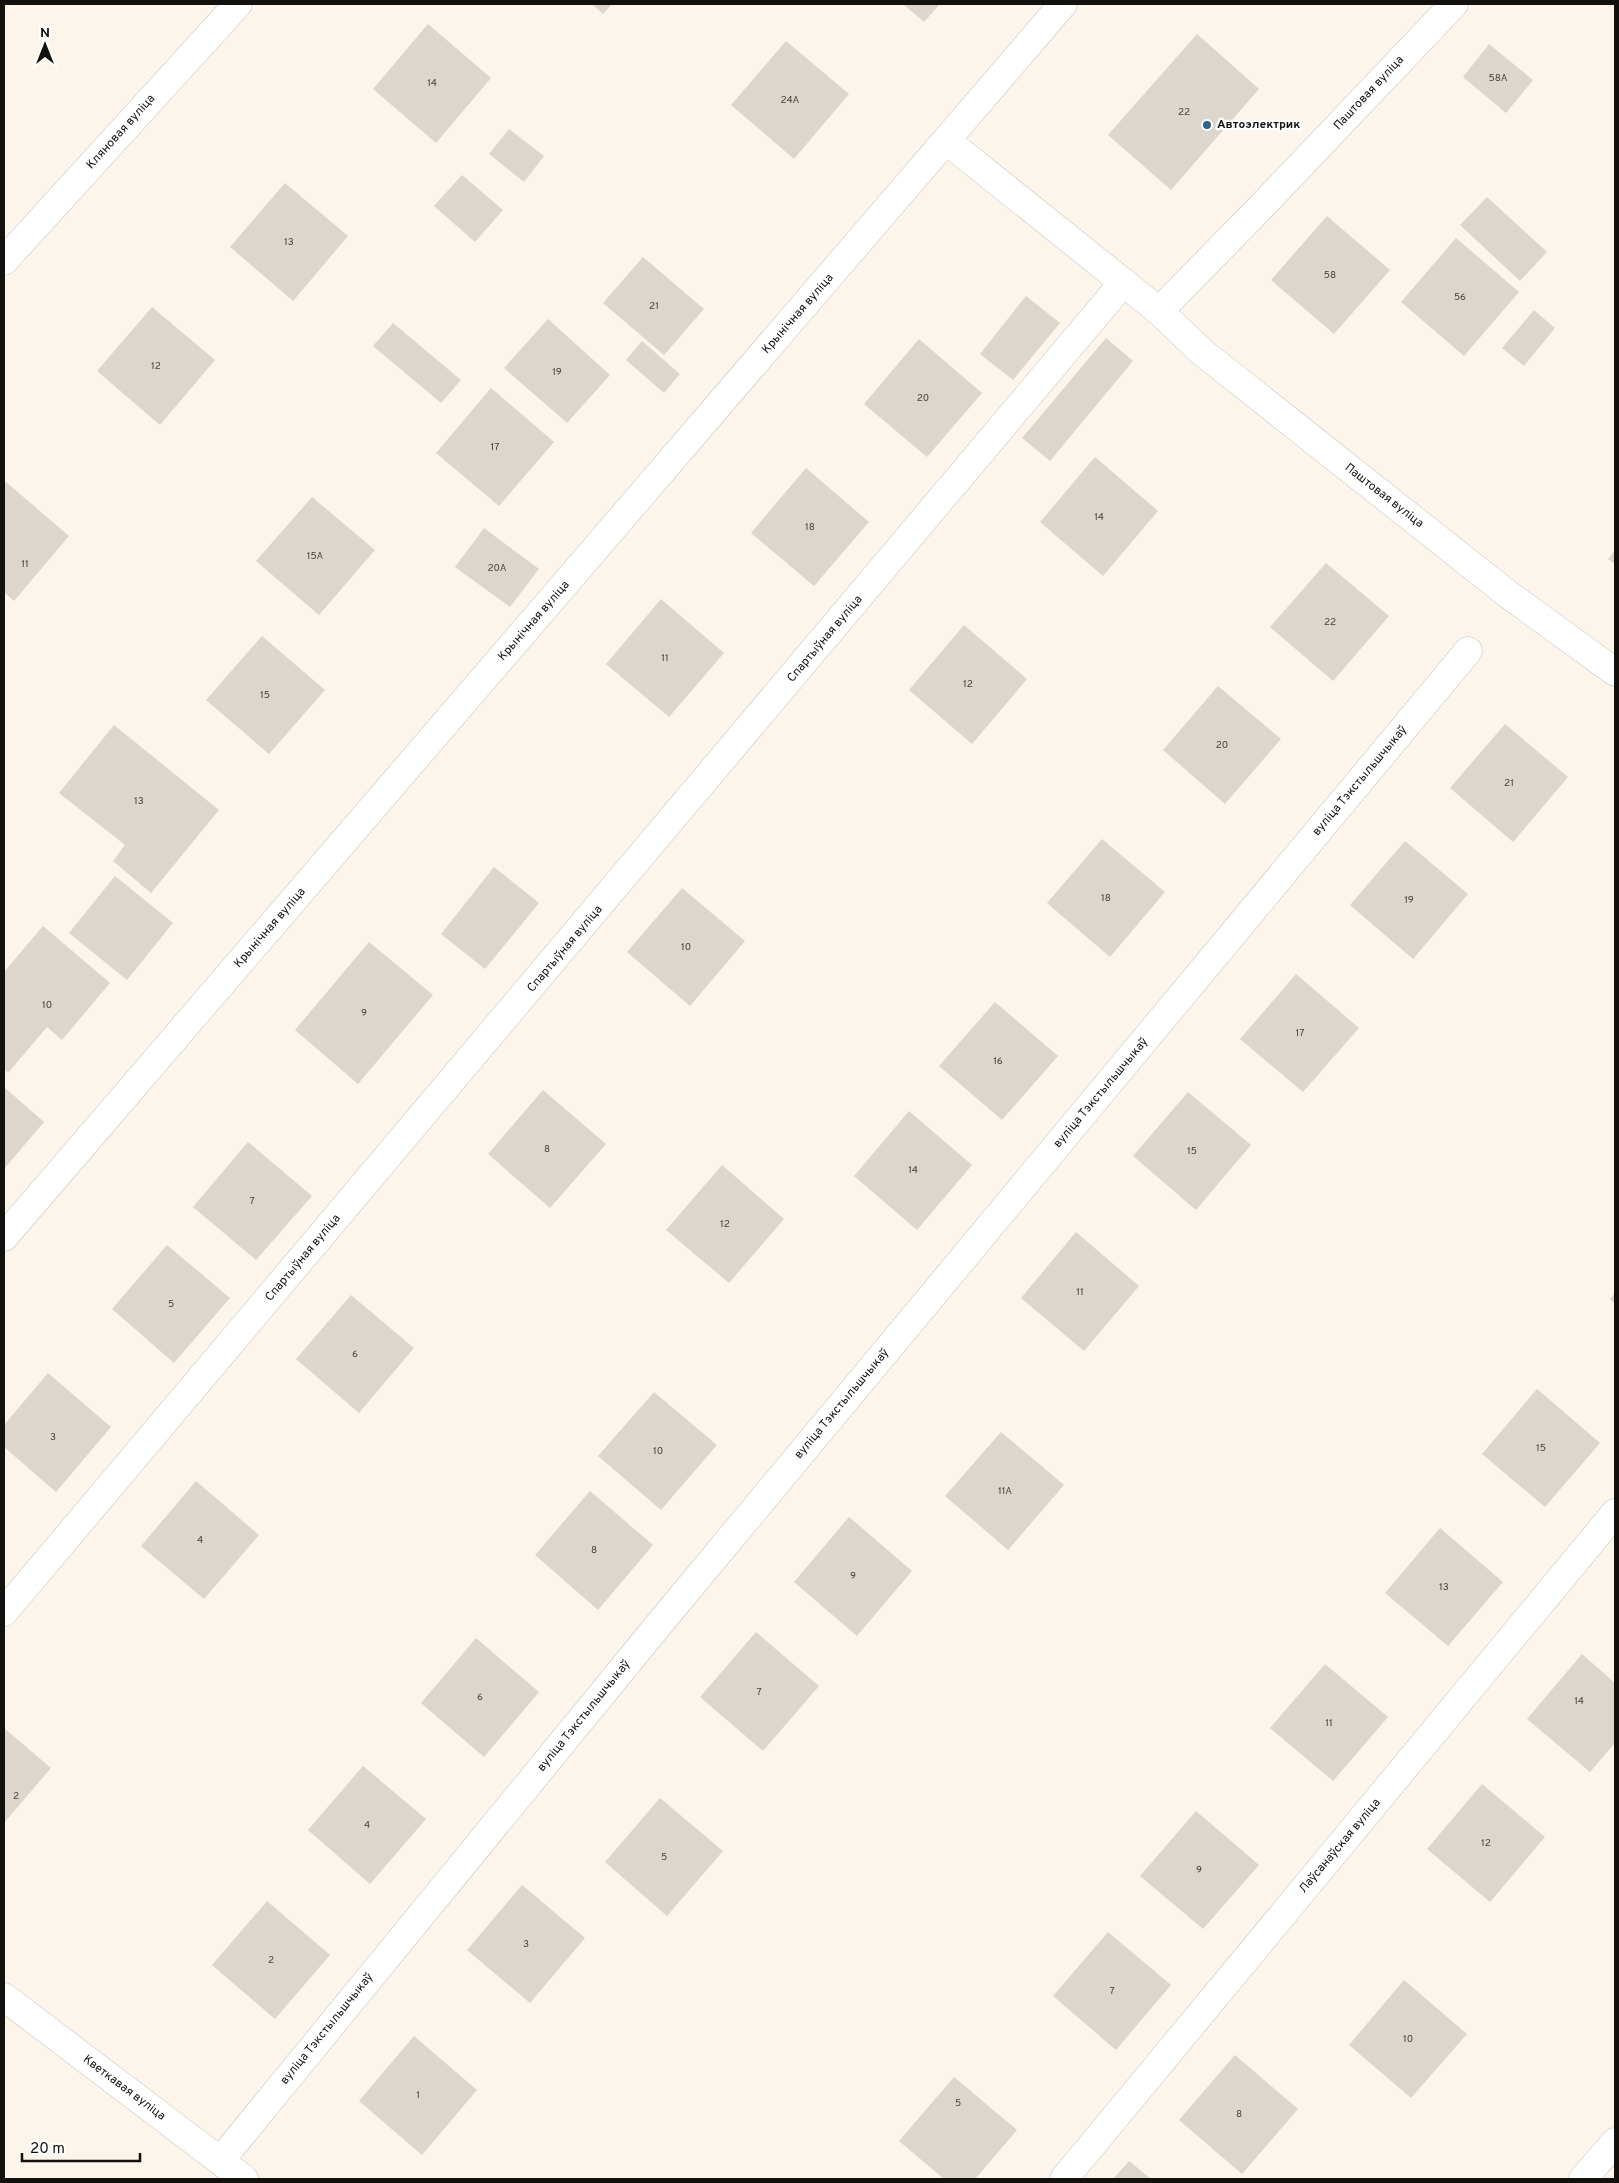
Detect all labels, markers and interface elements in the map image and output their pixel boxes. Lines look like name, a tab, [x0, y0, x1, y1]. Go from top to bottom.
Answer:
north arrow	[20, 20, 70, 70]
text: N	[40, 25, 50, 42]
street label: Паштовая вуліца	[1330, 52, 1408, 134]
house number: 58А	[1488, 72, 1508, 85]
house number: 14	[427, 77, 437, 90]
street label: Кляновая вуліца	[83, 91, 159, 173]
house number: 24А	[781, 94, 800, 107]
house number: 22	[1178, 106, 1190, 119]
place label: Автоэлектрик	[1217, 117, 1300, 133]
marker: Автоэлектрик	[1201, 119, 1213, 131]
house number: 13	[284, 236, 294, 249]
house number: 58	[1324, 269, 1336, 282]
street label: Крынічная вуліца	[759, 270, 837, 358]
house number: 56	[1454, 291, 1466, 304]
house number: 21	[649, 300, 659, 313]
house number: 12	[151, 360, 161, 373]
house number: 19	[552, 366, 562, 379]
house number: 20	[917, 392, 929, 405]
house number: 17	[491, 441, 499, 454]
street label: Паштовая вуліца	[1341, 460, 1427, 532]
house number: 14	[1094, 511, 1104, 524]
house number: 18	[805, 521, 815, 534]
house number: 15А	[307, 550, 323, 563]
house number: 11	[21, 558, 29, 571]
house number: 20А	[487, 562, 507, 575]
street label: Крынічная вуліца	[495, 577, 573, 665]
street label: Спартыўная вуліца	[784, 592, 866, 686]
house number: 22	[1324, 616, 1336, 629]
house number: 11	[661, 652, 669, 665]
house number: 12	[963, 678, 973, 691]
house number: 15	[260, 689, 270, 702]
street label: вуліца Тэкстыльшчыкаў	[1309, 722, 1411, 840]
house number: 20	[1216, 739, 1228, 752]
house number: 21	[1504, 777, 1514, 790]
house number: 13	[134, 795, 144, 808]
street label: Крынічная вуліца	[231, 884, 309, 972]
house number: 18	[1101, 892, 1111, 905]
house number: 19	[1404, 894, 1414, 907]
street label: Спартыўная вуліца	[524, 902, 606, 996]
house number: 10	[681, 941, 691, 954]
house number: 10	[42, 999, 52, 1012]
house number: 9	[361, 1007, 367, 1020]
house number: 17	[1296, 1027, 1304, 1040]
street label: вуліца Тэкстыльшчыкаў	[1050, 1034, 1152, 1152]
house number: 16	[993, 1055, 1003, 1068]
house number: 8	[544, 1143, 550, 1156]
house number: 15	[1187, 1145, 1197, 1158]
house number: 14	[908, 1164, 918, 1177]
house number: 7	[249, 1195, 255, 1208]
street label: Спартыўная вуліца	[262, 1211, 344, 1305]
house number: 12	[720, 1218, 730, 1231]
house number: 11	[1076, 1286, 1084, 1299]
house number: 5	[168, 1298, 174, 1311]
street label: вуліца Тэкстыльшчыкаў	[791, 1345, 893, 1463]
house number: 6	[352, 1348, 358, 1361]
house number: 3	[50, 1431, 56, 1444]
house number: 15	[1536, 1442, 1546, 1455]
house number: 10	[653, 1445, 663, 1458]
house number: 11А	[998, 1485, 1012, 1498]
house number: 4	[197, 1534, 203, 1547]
house number: 8	[591, 1544, 597, 1557]
house number: 9	[850, 1570, 856, 1583]
house number: 13	[1439, 1581, 1449, 1594]
street label: вуліца Тэкстыльшчыкаў	[534, 1657, 634, 1775]
house number: 7	[756, 1686, 762, 1699]
house number: 6	[477, 1691, 483, 1704]
house number: 14	[1574, 1695, 1584, 1708]
house number: 11	[1325, 1717, 1333, 1730]
house number: 2	[13, 1790, 19, 1803]
street label: Лаўсанаўская вуліца	[1296, 1795, 1384, 1897]
house number: 4	[364, 1819, 370, 1832]
house number: 12	[1481, 1837, 1491, 1850]
house number: 5	[661, 1851, 667, 1864]
house number: 9	[1196, 1864, 1202, 1877]
house number: 3	[523, 1938, 529, 1951]
house number: 2	[268, 1954, 274, 1967]
street label: вуліца Тэкстыльшчыкаў	[277, 1970, 377, 2088]
house number: 7	[1109, 1985, 1115, 1998]
house number: 10	[1403, 2033, 1413, 2046]
street label: Кветкавая вуліца	[79, 2052, 169, 2124]
house number: 1	[416, 2089, 420, 2102]
house number: 5	[955, 2097, 961, 2110]
house number: 8	[1236, 2108, 1242, 2121]
scale bar	[22, 2130, 140, 2162]
text: 20 m	[30, 2140, 65, 2159]

